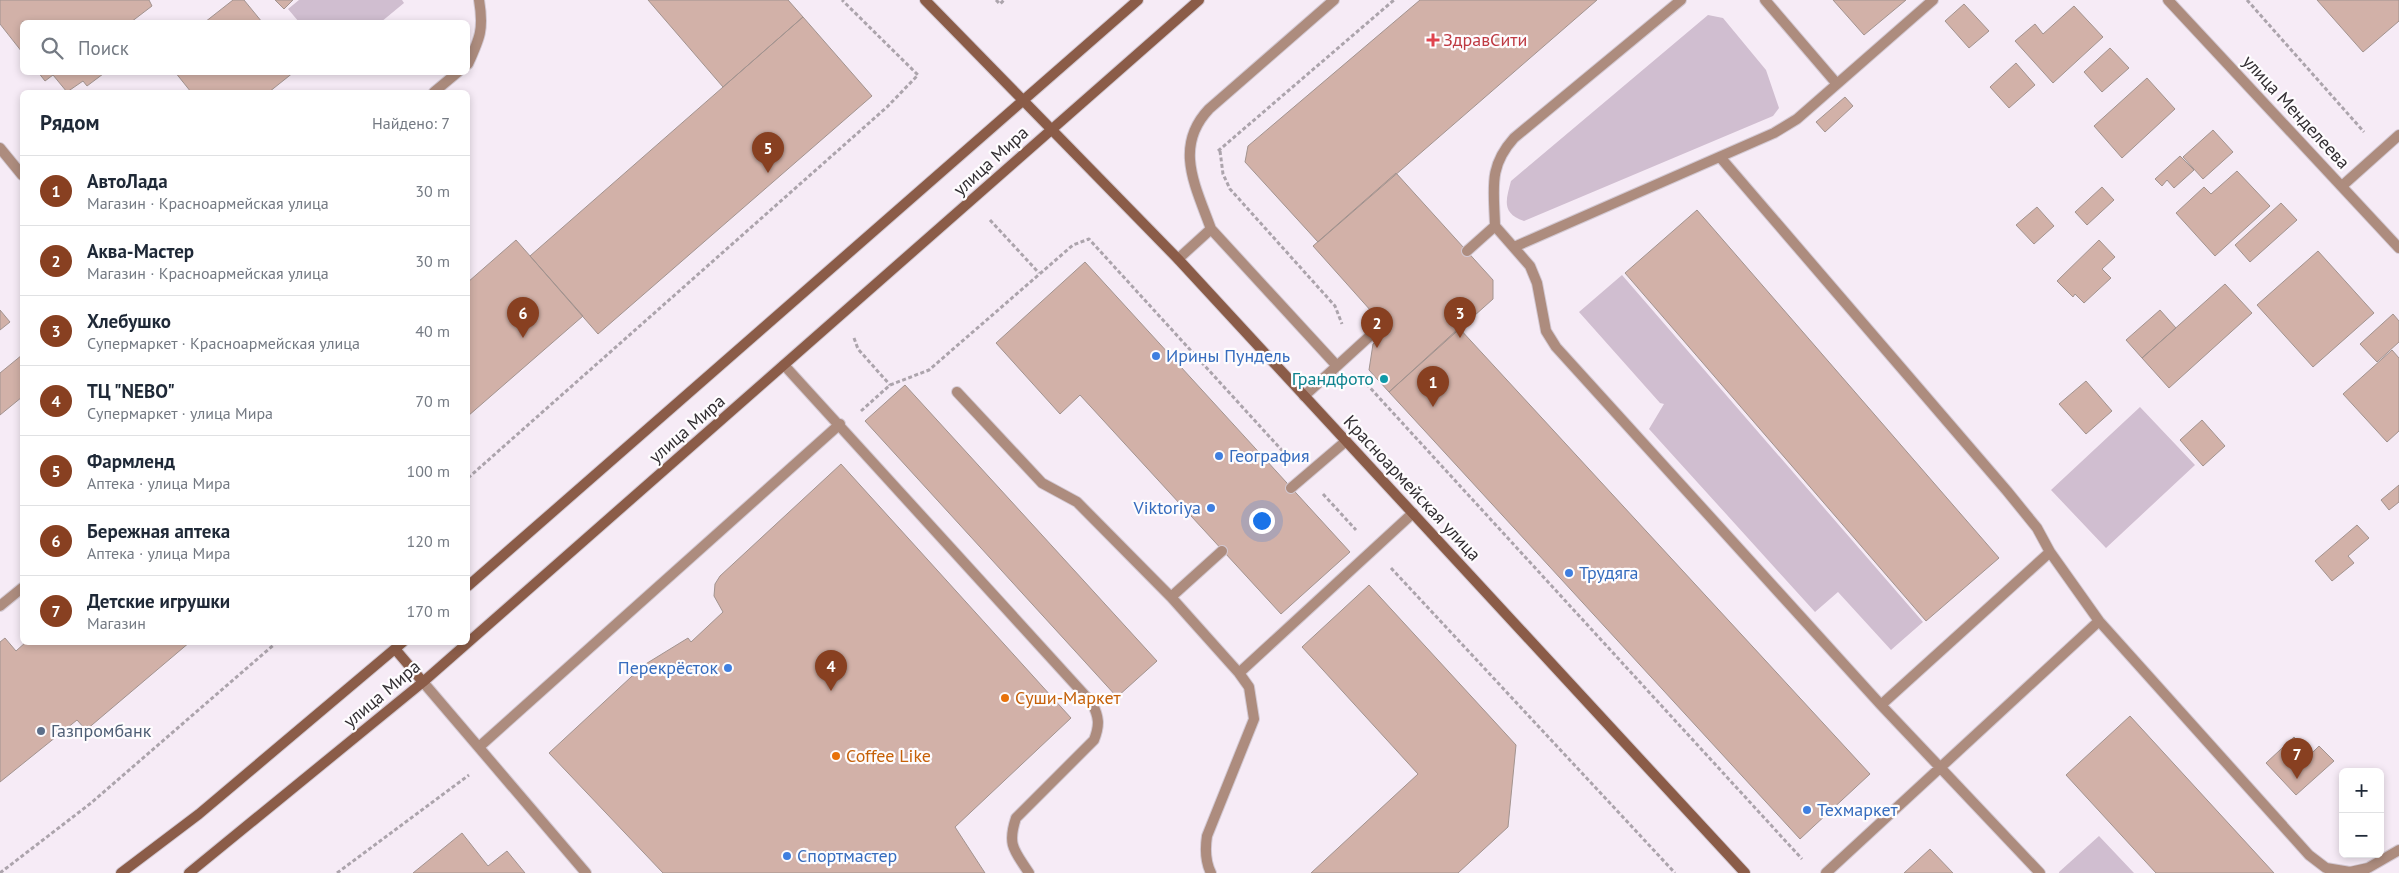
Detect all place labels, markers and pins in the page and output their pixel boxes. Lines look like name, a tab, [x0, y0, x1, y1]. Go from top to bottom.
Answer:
place label: ЗдравСити	[1443, 28, 1527, 51]
marker: ЗдравСити	[1427, 34, 1439, 46]
pin: 5	[752, 132, 784, 173]
pin: 6	[507, 297, 539, 338]
pin: 3	[1444, 297, 1476, 338]
pin: 2	[1361, 307, 1393, 348]
place label: Ирины Пундель	[1166, 344, 1290, 367]
marker: Ирины Пундель	[1150, 350, 1162, 362]
pin: 1	[1417, 366, 1449, 407]
place label: Грандфото	[1292, 367, 1374, 390]
marker: Грандфото	[1378, 373, 1390, 385]
place label: География	[1229, 444, 1310, 467]
marker: География	[1213, 450, 1225, 462]
place label: Viktoriya	[1133, 496, 1201, 519]
marker: Viktoriya	[1205, 502, 1217, 514]
place label: Трудяга	[1579, 561, 1639, 584]
marker: Трудяга	[1563, 567, 1575, 579]
pin: 4	[815, 650, 847, 691]
place label: Перекрёсток	[618, 656, 718, 679]
marker: Перекрёсток	[722, 662, 734, 674]
place label: Суши-Маркет	[1015, 686, 1122, 709]
marker: Суши-Маркет	[999, 692, 1011, 704]
place label: Газпромбанк	[51, 719, 152, 742]
marker: Газпромбанк	[35, 725, 47, 737]
pin: 7	[2281, 738, 2313, 779]
place label: Coffee Like	[846, 744, 931, 767]
marker: Coffee Like	[830, 750, 842, 762]
place label: Техмаркет	[1817, 798, 1899, 821]
marker: Техмаркет	[1801, 804, 1813, 816]
place label: Спортмастер	[797, 844, 897, 867]
marker: Спортмастер	[781, 850, 793, 862]

